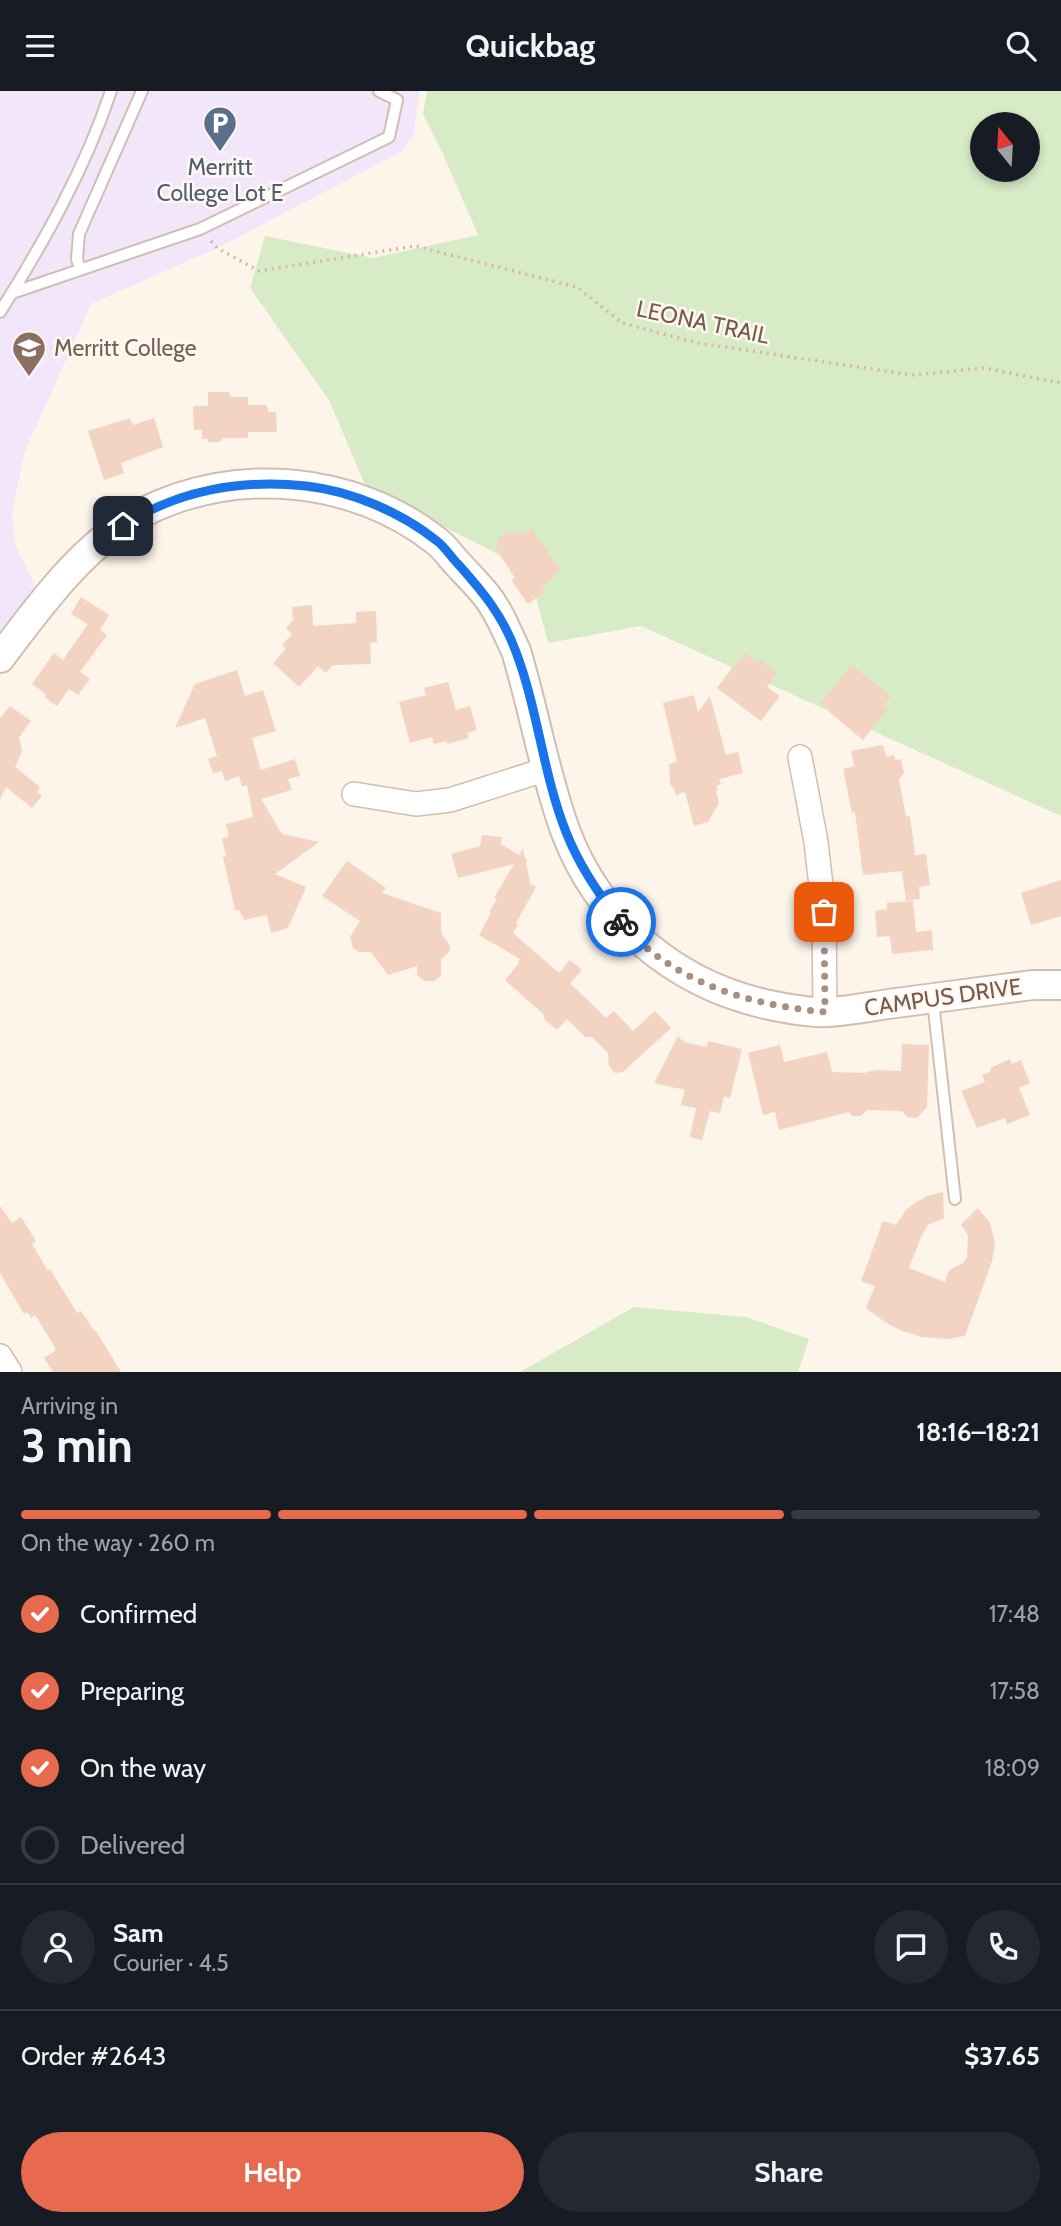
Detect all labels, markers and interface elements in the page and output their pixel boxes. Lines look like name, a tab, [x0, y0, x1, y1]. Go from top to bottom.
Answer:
text: Quickbag	[466, 26, 595, 65]
icon: menu	[21, 27, 59, 65]
icon: search	[1002, 27, 1040, 65]
parking icon: Merritt College Lot E	[201, 104, 239, 153]
north arrow	[970, 112, 1040, 182]
map controls	[970, 112, 1040, 182]
place label: Merritt College Lot E	[157, 153, 283, 207]
street label: LEONA TRAIL	[634, 294, 772, 350]
school or university icon: Merritt College	[10, 329, 48, 378]
place label: Merritt College	[54, 334, 197, 362]
pin	[93, 496, 153, 556]
icon: home	[104, 507, 142, 545]
pin	[794, 882, 854, 942]
courier	[586, 887, 656, 957]
icon: bag	[805, 893, 843, 931]
icon: bike	[602, 903, 640, 941]
street label: CAMPUS DRIVE	[863, 972, 1023, 1022]
text: Arriving in	[21, 1392, 118, 1420]
text: 18:16–18:21	[916, 1416, 1040, 1448]
text: 3 min	[21, 1418, 133, 1474]
text: On the way · 260 m	[21, 1529, 215, 1557]
icon: check	[21, 1595, 59, 1633]
text: Confirmed	[80, 1598, 197, 1630]
text: 17:48	[989, 1600, 1040, 1628]
icon: check	[21, 1672, 59, 1710]
text: Preparing	[80, 1675, 184, 1707]
text: 17:58	[990, 1677, 1040, 1705]
icon: check	[21, 1749, 59, 1787]
text: On the way	[80, 1752, 206, 1784]
text: 18:09	[985, 1754, 1040, 1782]
text: Delivered	[80, 1829, 185, 1861]
button: person	[21, 1910, 95, 1984]
button: chat	[874, 1910, 948, 1984]
button: phone	[966, 1910, 1040, 1984]
text: Sam	[113, 1917, 164, 1949]
text: Courier · 4.5	[113, 1949, 229, 1977]
text: Order #2643	[21, 2040, 166, 2072]
text: $37.65	[964, 2040, 1040, 2072]
button: Help	[21, 2132, 524, 2212]
button: Share	[538, 2132, 1040, 2212]

